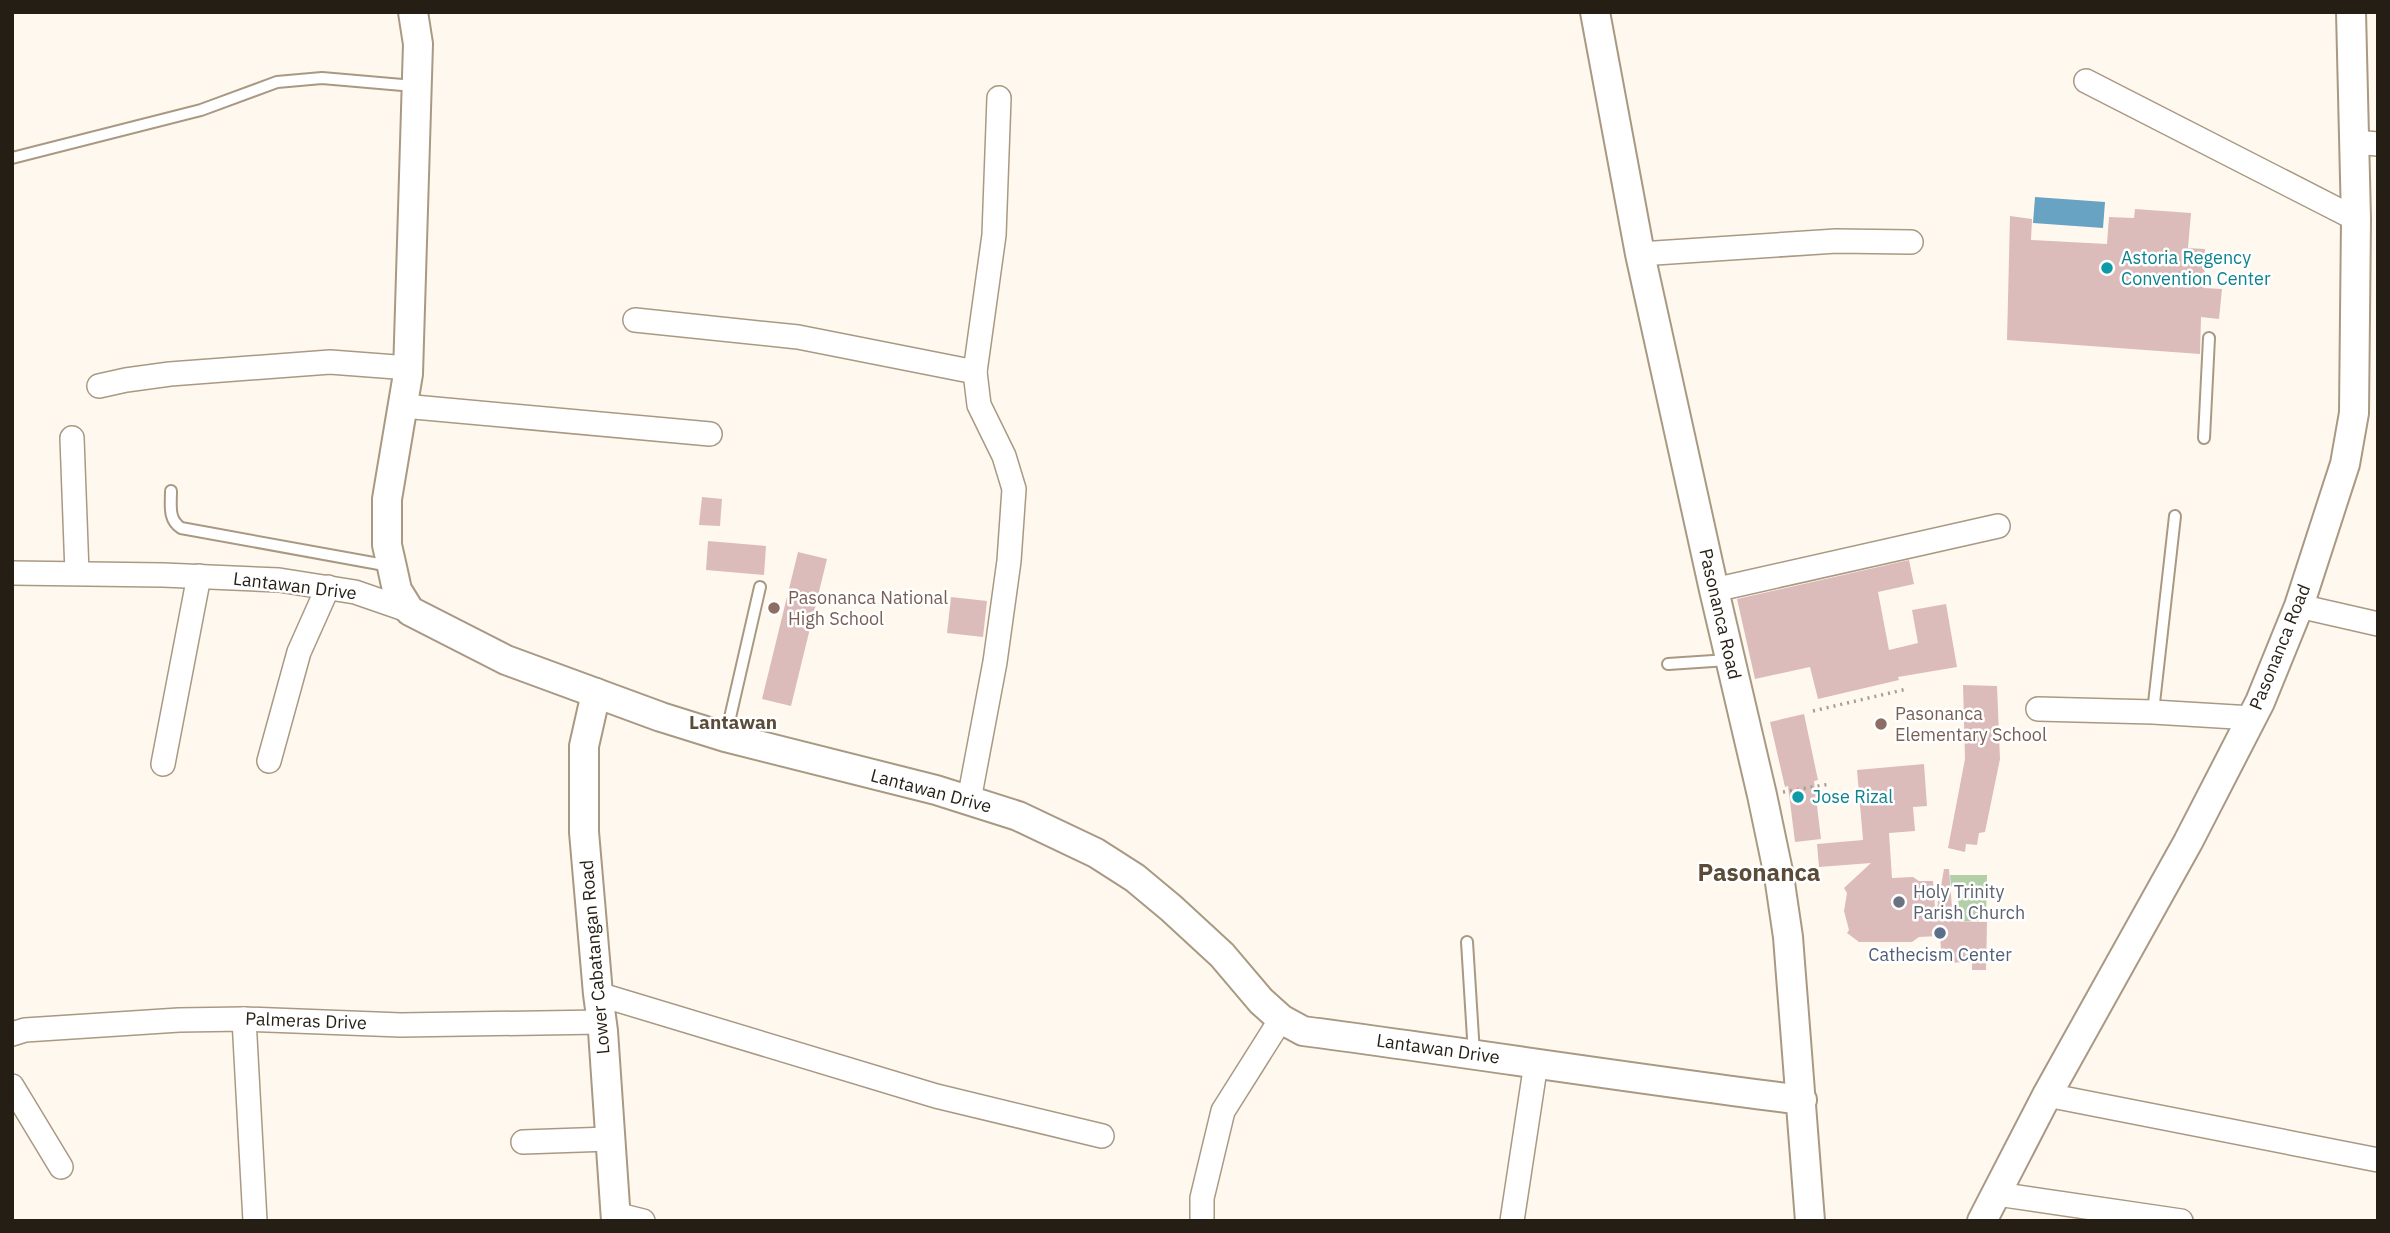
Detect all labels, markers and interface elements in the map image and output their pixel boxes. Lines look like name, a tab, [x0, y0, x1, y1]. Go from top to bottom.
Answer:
place label: Astoria Regency Convention Center	[2121, 246, 2271, 290]
marker: Astoria Regency Convention Center	[2099, 260, 2115, 276]
street label: Pasonanca Road	[1694, 546, 1747, 682]
street label: Lantawan Drive	[232, 567, 358, 605]
street label: Pasonanca Road	[2244, 581, 2315, 713]
place label: Pasonanca National High School	[788, 586, 948, 630]
marker: Pasonanca National High School	[766, 600, 782, 616]
place label: Pasonanca Elementary School	[1895, 702, 2047, 746]
district label: Lantawan	[689, 710, 777, 734]
marker: Pasonanca Elementary School	[1873, 716, 1889, 732]
street label: Lantawan Drive	[868, 763, 994, 818]
place label: Jose Rizal	[1812, 785, 1893, 808]
marker: Jose Rizal	[1790, 789, 1806, 805]
district label: Pasonanca	[1698, 856, 1821, 888]
street label: Lower Cabatangan Road	[575, 859, 614, 1055]
place label: Holy Trinity Parish Church	[1913, 880, 2025, 924]
marker: Holy Trinity Parish Church	[1891, 894, 1907, 910]
marker: Cathecism Center	[1932, 925, 1948, 941]
place label: Cathecism Center	[1868, 943, 2012, 966]
street label: Palmeras Drive	[245, 1007, 367, 1034]
street label: Lantawan Drive	[1375, 1028, 1501, 1069]

